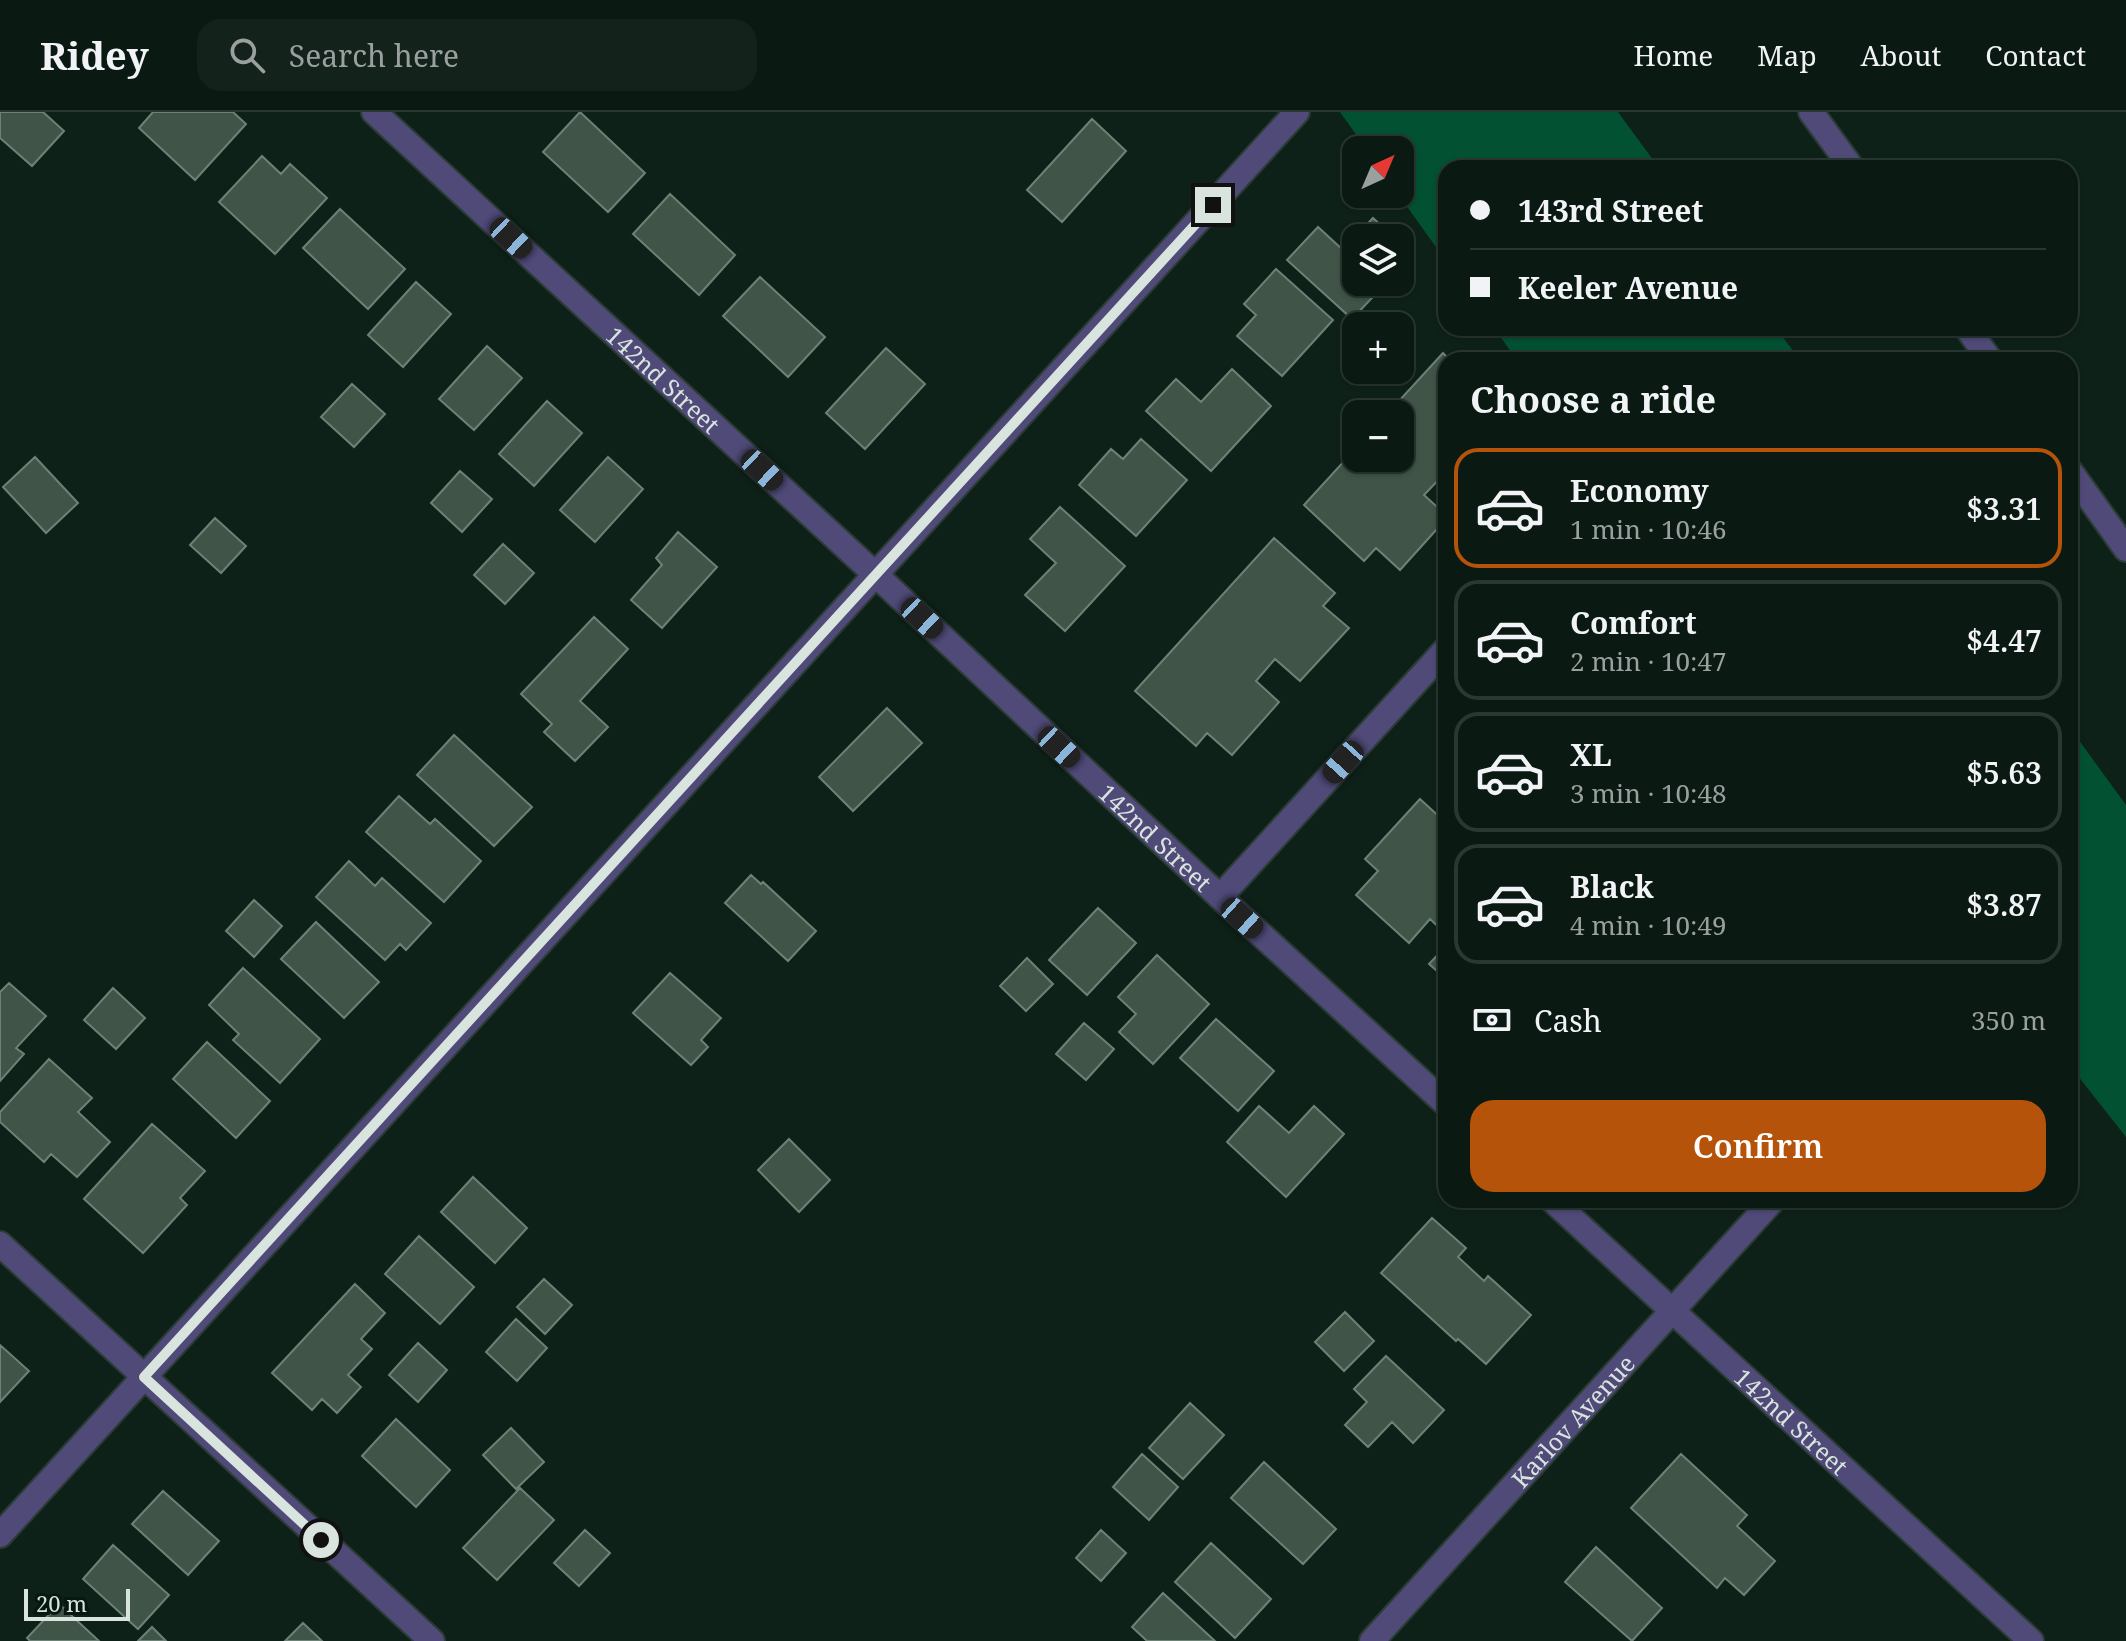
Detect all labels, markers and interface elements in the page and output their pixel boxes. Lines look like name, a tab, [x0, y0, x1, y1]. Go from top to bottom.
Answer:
search box	[197, 19, 757, 91]
text: Ridey	[40, 29, 149, 81]
icon: search	[225, 33, 269, 77]
text: Search here	[289, 35, 459, 76]
text: Home	[1634, 36, 1713, 74]
text: Map	[1757, 36, 1817, 74]
text: About	[1861, 36, 1941, 74]
text: Contact	[1985, 36, 2086, 74]
north arrow	[1342, 136, 1414, 208]
map controls	[1342, 136, 1414, 472]
route end	[1195, 187, 1231, 223]
text: 143rd Street	[1518, 190, 1704, 231]
car	[485, 213, 537, 263]
button: layers	[1342, 224, 1414, 296]
text: Keeler Avenue	[1518, 267, 1738, 308]
button: +	[1342, 312, 1414, 384]
street label: 142nd Street	[600, 318, 728, 440]
text: Choose a ride	[1470, 375, 1716, 424]
button: −	[1342, 400, 1414, 472]
car	[736, 445, 788, 495]
text: Economy	[1570, 470, 1709, 511]
icon: car	[1474, 472, 1546, 544]
text: $3.31	[1966, 488, 2042, 529]
text: 1 min · 10:46	[1570, 511, 1727, 547]
car	[896, 593, 948, 643]
text: Comfort	[1570, 602, 1697, 643]
icon: car	[1474, 604, 1546, 676]
text: $4.47	[1966, 620, 2042, 661]
text: 2 min · 10:47	[1570, 643, 1727, 679]
car	[1033, 722, 1085, 772]
text: XL	[1570, 734, 1612, 775]
car	[1318, 736, 1368, 788]
icon: car	[1474, 736, 1546, 808]
text: $5.63	[1966, 752, 2042, 793]
text: 3 min · 10:48	[1570, 775, 1727, 811]
street label: 142nd Street	[1092, 776, 1219, 898]
text: Black	[1570, 866, 1654, 907]
icon: car	[1474, 868, 1546, 940]
text: $3.87	[1966, 884, 2042, 925]
car	[1216, 893, 1268, 943]
text: 4 min · 10:49	[1570, 907, 1727, 943]
icon: cash	[1470, 998, 1514, 1042]
text: Cash	[1534, 1000, 1602, 1041]
text: 350 m	[1971, 1002, 2046, 1038]
button: Confirm	[1470, 1100, 2046, 1192]
street label: Karlov Avenue	[1503, 1347, 1642, 1494]
street label: 142nd Street	[1728, 1360, 1856, 1482]
route start	[303, 1522, 339, 1558]
scale bar	[24, 1585, 130, 1621]
text: 20 m	[36, 1588, 87, 1618]

